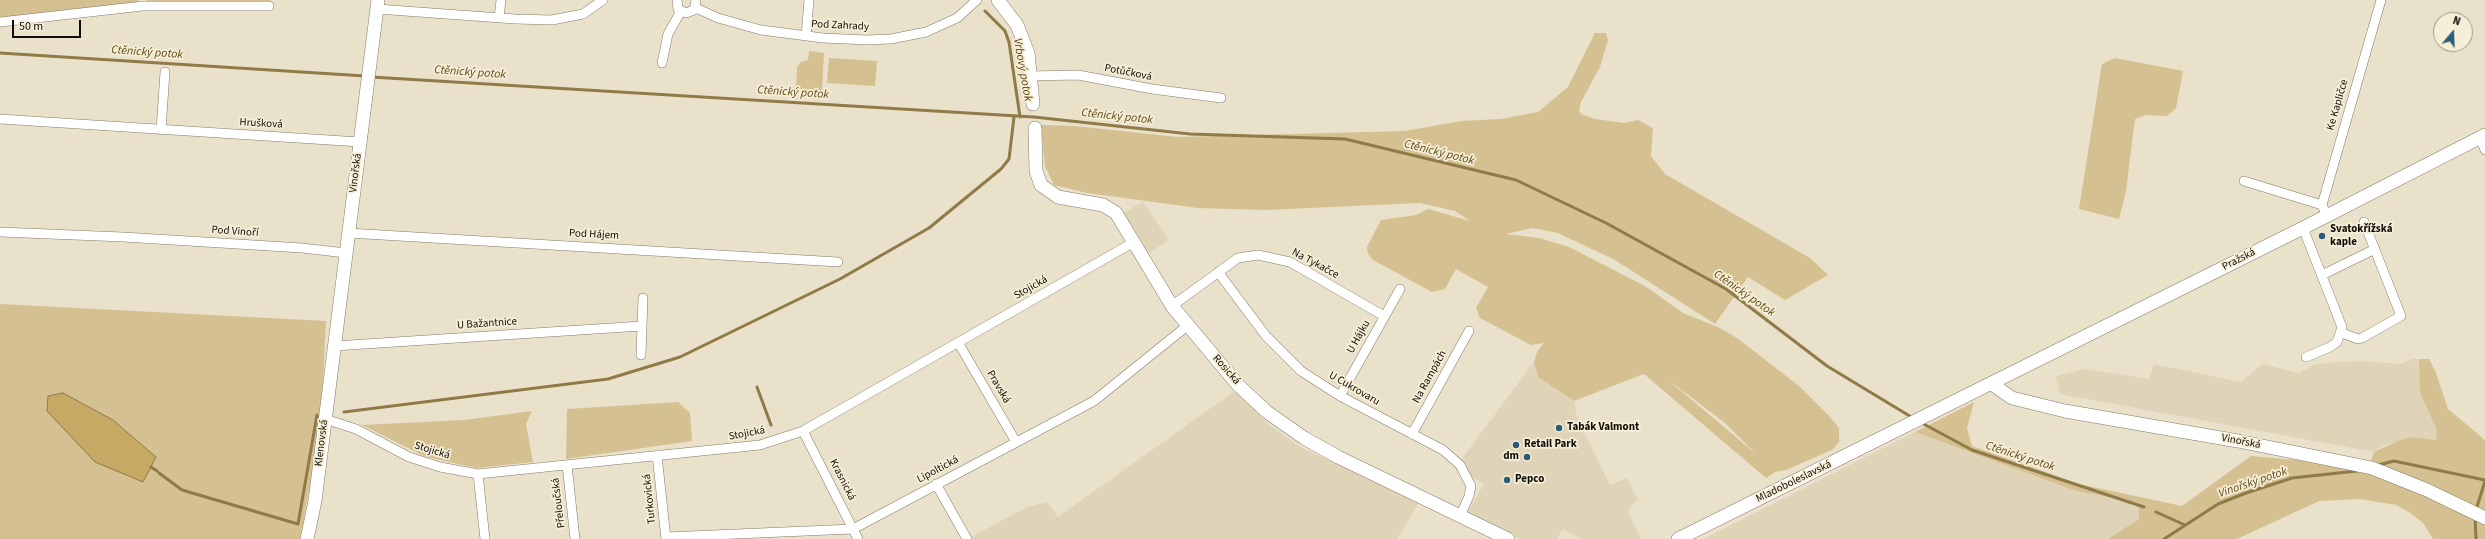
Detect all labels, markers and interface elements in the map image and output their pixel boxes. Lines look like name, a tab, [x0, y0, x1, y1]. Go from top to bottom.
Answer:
scale bar	[14, 12, 83, 38]
north arrow	[2433, 12, 2473, 52]
text: N	[2451, 13, 2463, 29]
text: 50 m	[19, 18, 43, 35]
street label: Pod Zahrady	[811, 18, 869, 34]
water label: Vrbový potok	[1009, 37, 1035, 103]
water label: Ctěnický potok	[111, 43, 183, 63]
street label: Potůčková	[1103, 62, 1153, 84]
water label: Ctěnický potok	[434, 63, 506, 83]
street label: Ke Kapličce	[2324, 78, 2352, 132]
water label: Ctěnický potok	[757, 83, 829, 103]
water label: Ctěnický potok	[1080, 106, 1154, 128]
street label: Hrušková	[239, 116, 283, 132]
water label: Ctěnický potok	[1402, 137, 1476, 169]
street label: Vinořská	[347, 153, 365, 193]
place label: Svatokřížská kaple	[2330, 223, 2392, 249]
street label: Pod Vinoří	[211, 224, 259, 240]
street label: Pod Hájem	[569, 227, 619, 243]
marker: Svatokřížská kaple	[2317, 231, 2327, 241]
street label: Na Tykačce	[1289, 246, 1341, 282]
street label: Pražská	[2220, 246, 2258, 274]
water label: Ctěnický potok	[1710, 267, 1778, 321]
street label: Stojická	[1012, 273, 1050, 303]
street label: U Bažantnice	[457, 315, 517, 333]
street label: U Hájku	[1344, 318, 1374, 356]
street label: Na Rampách	[1410, 348, 1450, 406]
street label: Rosická	[1209, 352, 1243, 388]
street label: Pravská	[983, 368, 1013, 406]
street label: U Cukrovaru	[1326, 369, 1382, 409]
street label: Klenovská	[313, 419, 331, 467]
place label: Tabák Valmont	[1567, 421, 1639, 435]
marker: Tabák Valmont	[1554, 423, 1564, 433]
street label: Stojická	[728, 424, 766, 444]
street label: Vinořská	[2220, 432, 2262, 452]
place label: Retail Park	[1524, 438, 1577, 452]
street label: Stojická	[413, 439, 451, 463]
water label: Ctěnický potok	[1984, 439, 2056, 475]
marker: Retail Park	[1511, 440, 1521, 450]
place label: dm	[1503, 450, 1519, 464]
marker: dm	[1522, 452, 1532, 462]
street label: Lipoltická	[915, 454, 961, 486]
street label: Krasnická	[826, 457, 858, 503]
street label: Mladoboleslavská	[1754, 458, 1834, 506]
water label: Vinořský potok	[2217, 465, 2289, 501]
street label: Turkovická	[641, 473, 659, 525]
place label: Pepco	[1515, 473, 1544, 487]
marker: Pepco	[1502, 475, 1512, 485]
street label: Přeloučská	[549, 477, 569, 529]

